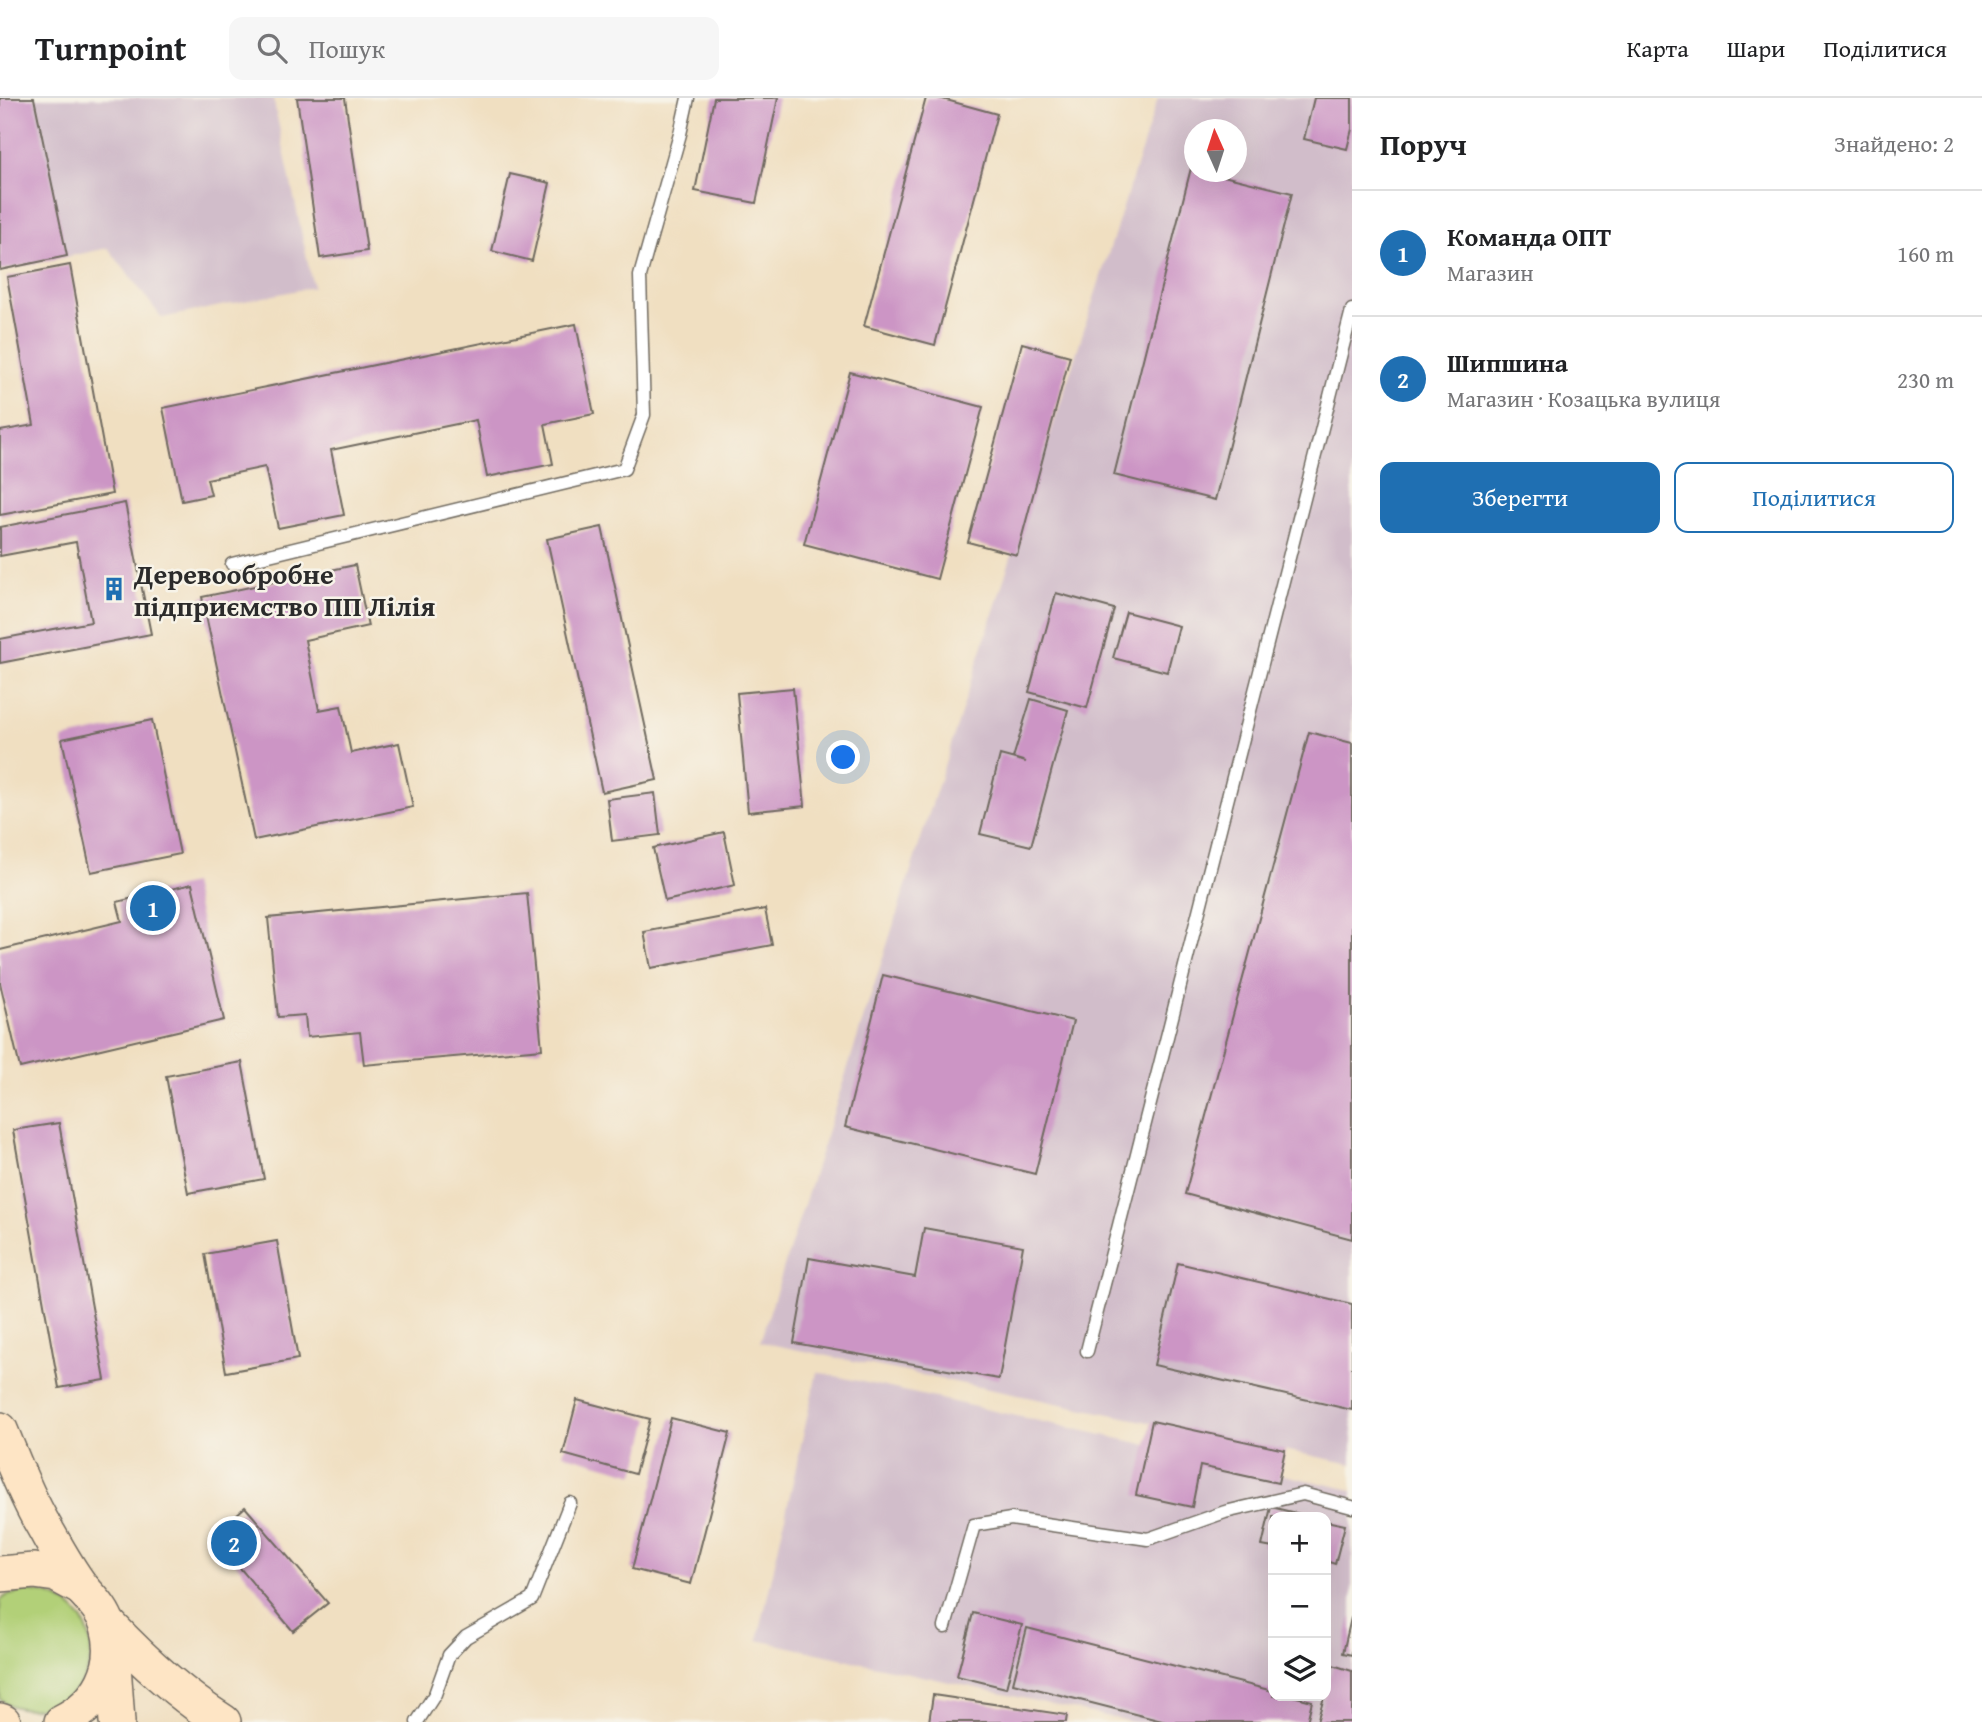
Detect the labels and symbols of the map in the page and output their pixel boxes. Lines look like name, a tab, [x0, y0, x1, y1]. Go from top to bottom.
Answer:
north arrow	[1184, 119, 1247, 182]
place label: Деревообробне підприємство ПП Лілія	[133, 553, 435, 626]
building icon: Деревообробне підприємство ПП Лілія	[100, 575, 128, 603]
your location	[826, 740, 860, 774]
pin: 1	[130, 882, 176, 934]
pin: 2	[211, 1517, 257, 1569]

